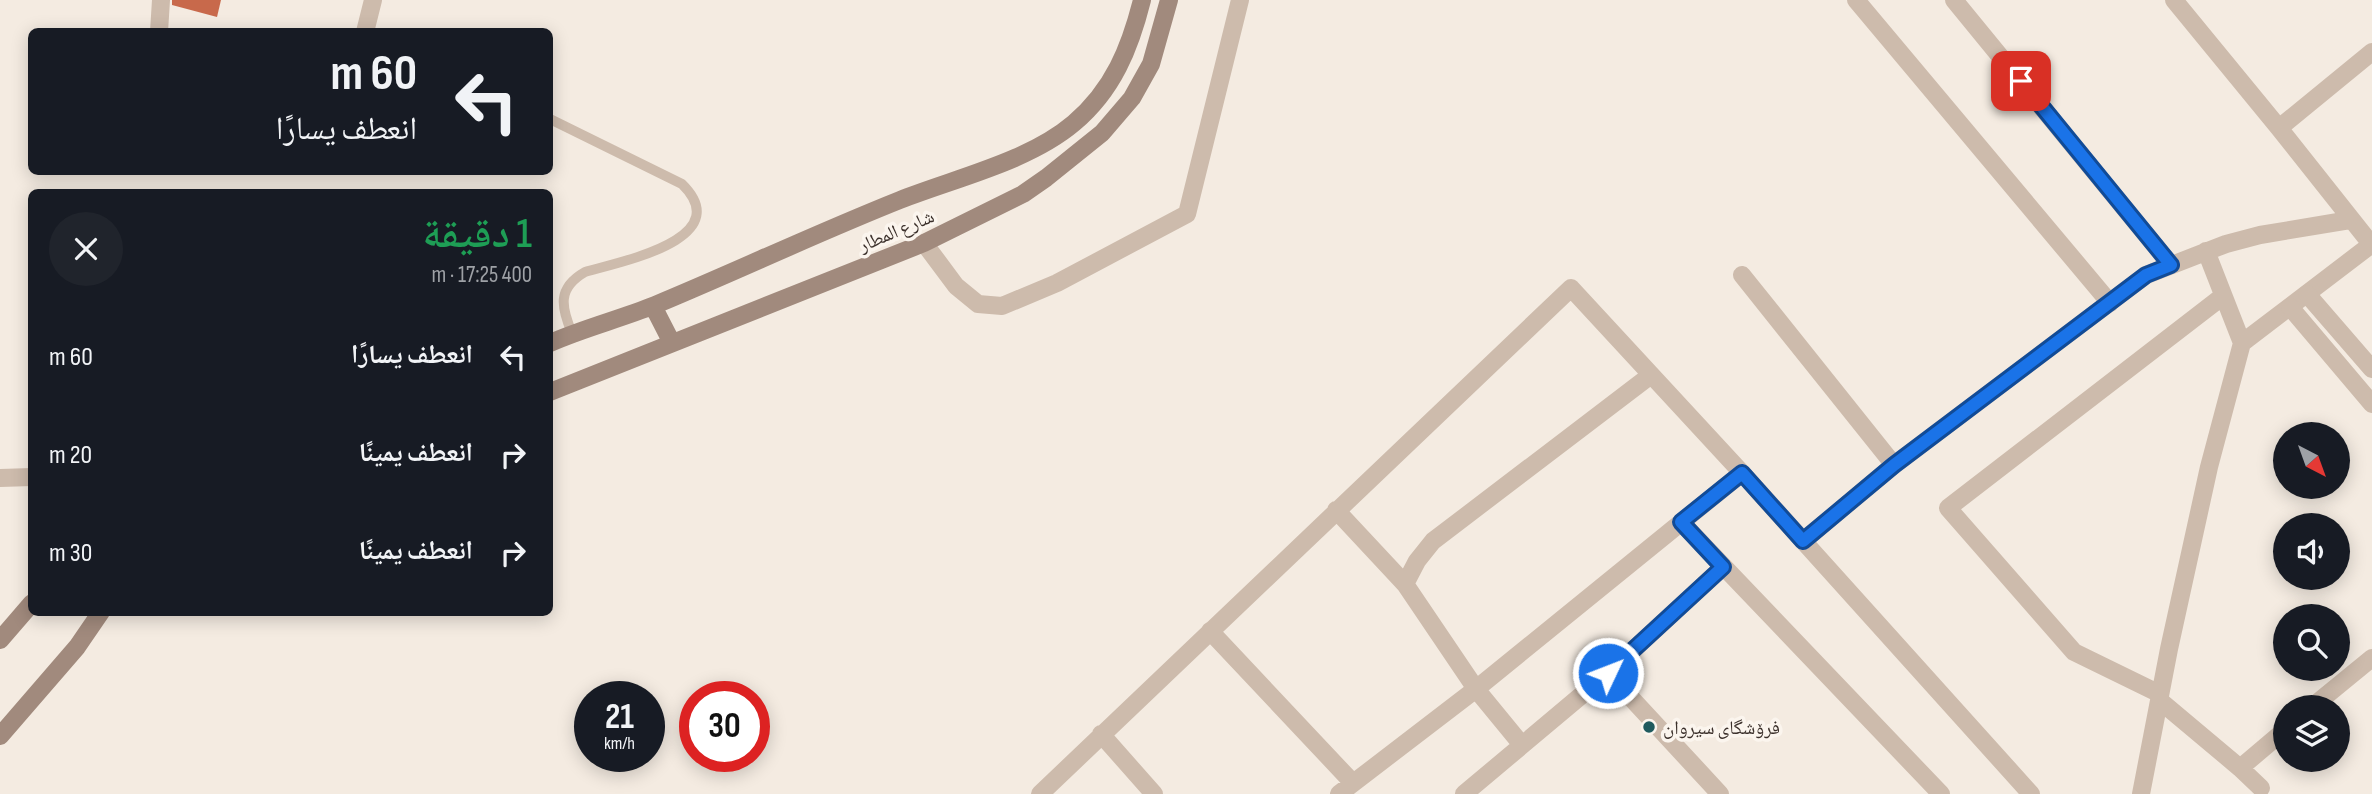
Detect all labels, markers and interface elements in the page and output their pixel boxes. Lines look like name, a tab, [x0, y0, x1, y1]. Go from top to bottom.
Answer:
text: 60 m	[330, 45, 417, 104]
pin	[1991, 51, 2051, 111]
icon: left	[441, 56, 532, 147]
icon: arrive	[2002, 62, 2040, 100]
text: انعطف يسارًا	[276, 110, 417, 149]
street label: شارع المطار	[855, 205, 938, 258]
text: 1 دقيقة	[422, 209, 532, 260]
button: close	[49, 212, 123, 286]
text: 400 m · 17:25	[431, 261, 532, 289]
icon: left	[494, 338, 532, 376]
text: انعطف يسارًا	[351, 340, 473, 371]
text: 60 m	[49, 342, 93, 373]
north arrow	[2273, 422, 2350, 499]
map controls	[2273, 422, 2350, 772]
icon: right	[494, 436, 532, 474]
text: انعطف يمينًا	[359, 438, 473, 469]
text: 20 m	[49, 440, 92, 471]
button: sound	[2273, 513, 2350, 590]
icon: right	[494, 534, 532, 572]
text: انعطف يمينًا	[359, 536, 473, 567]
text: 30 m	[49, 538, 92, 569]
button: search	[2273, 604, 2350, 681]
position arrow	[1571, 636, 1645, 710]
speed limit sign: 30	[679, 681, 770, 772]
button: layers	[2273, 695, 2350, 772]
text: 21	[605, 696, 634, 739]
place label: فرۆشگای سیروان	[1663, 717, 1780, 740]
marker: فرۆشگای سیروان	[1641, 719, 1657, 735]
text: km/h	[604, 733, 635, 754]

